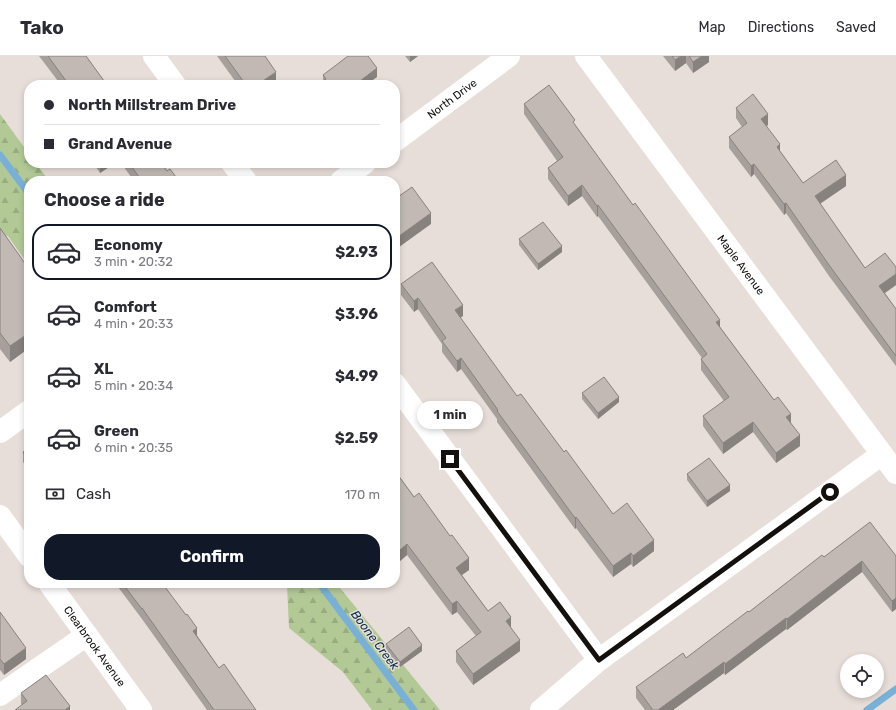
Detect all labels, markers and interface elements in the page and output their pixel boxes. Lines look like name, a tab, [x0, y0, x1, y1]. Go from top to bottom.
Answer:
text: Tako	[20, 16, 64, 39]
text: Map	[699, 19, 726, 36]
text: Directions	[748, 19, 814, 36]
text: Saved	[836, 19, 876, 36]
street label: North Drive	[425, 76, 480, 122]
text: North Millstream Drive	[68, 96, 236, 114]
text: Grand Avenue	[68, 135, 172, 153]
text: Choose a ride	[44, 189, 165, 211]
street label: Maple Avenue	[714, 233, 767, 297]
icon: car	[46, 234, 82, 270]
text: Economy	[94, 236, 163, 254]
text: $2.93	[335, 243, 378, 261]
text: 3 min · 20:32	[94, 254, 173, 269]
icon: car	[46, 296, 82, 332]
text: Comfort	[94, 298, 157, 316]
text: $3.96	[335, 305, 378, 323]
text: 4 min · 20:33	[94, 316, 173, 331]
icon: car	[46, 358, 82, 394]
text: XL	[94, 360, 113, 378]
text: $4.99	[335, 367, 378, 385]
text: 5 min · 20:34	[94, 378, 173, 393]
callout: 1 min	[417, 401, 483, 429]
text: 1 min	[433, 407, 467, 422]
icon: car	[46, 420, 82, 456]
text: Green	[94, 422, 139, 440]
text: $2.59	[335, 429, 378, 447]
text: 6 min · 20:35	[94, 440, 173, 455]
route end	[441, 450, 459, 468]
icon: cash	[44, 483, 66, 505]
route start	[821, 483, 839, 501]
text: Cash	[76, 485, 111, 503]
text: 170 m	[345, 487, 380, 502]
button: Confirm	[44, 534, 380, 580]
street label: Clearbrook Avenue	[61, 604, 128, 689]
water label: Boone Creek	[348, 608, 402, 673]
map controls	[840, 654, 884, 698]
button: locate	[840, 654, 884, 698]

